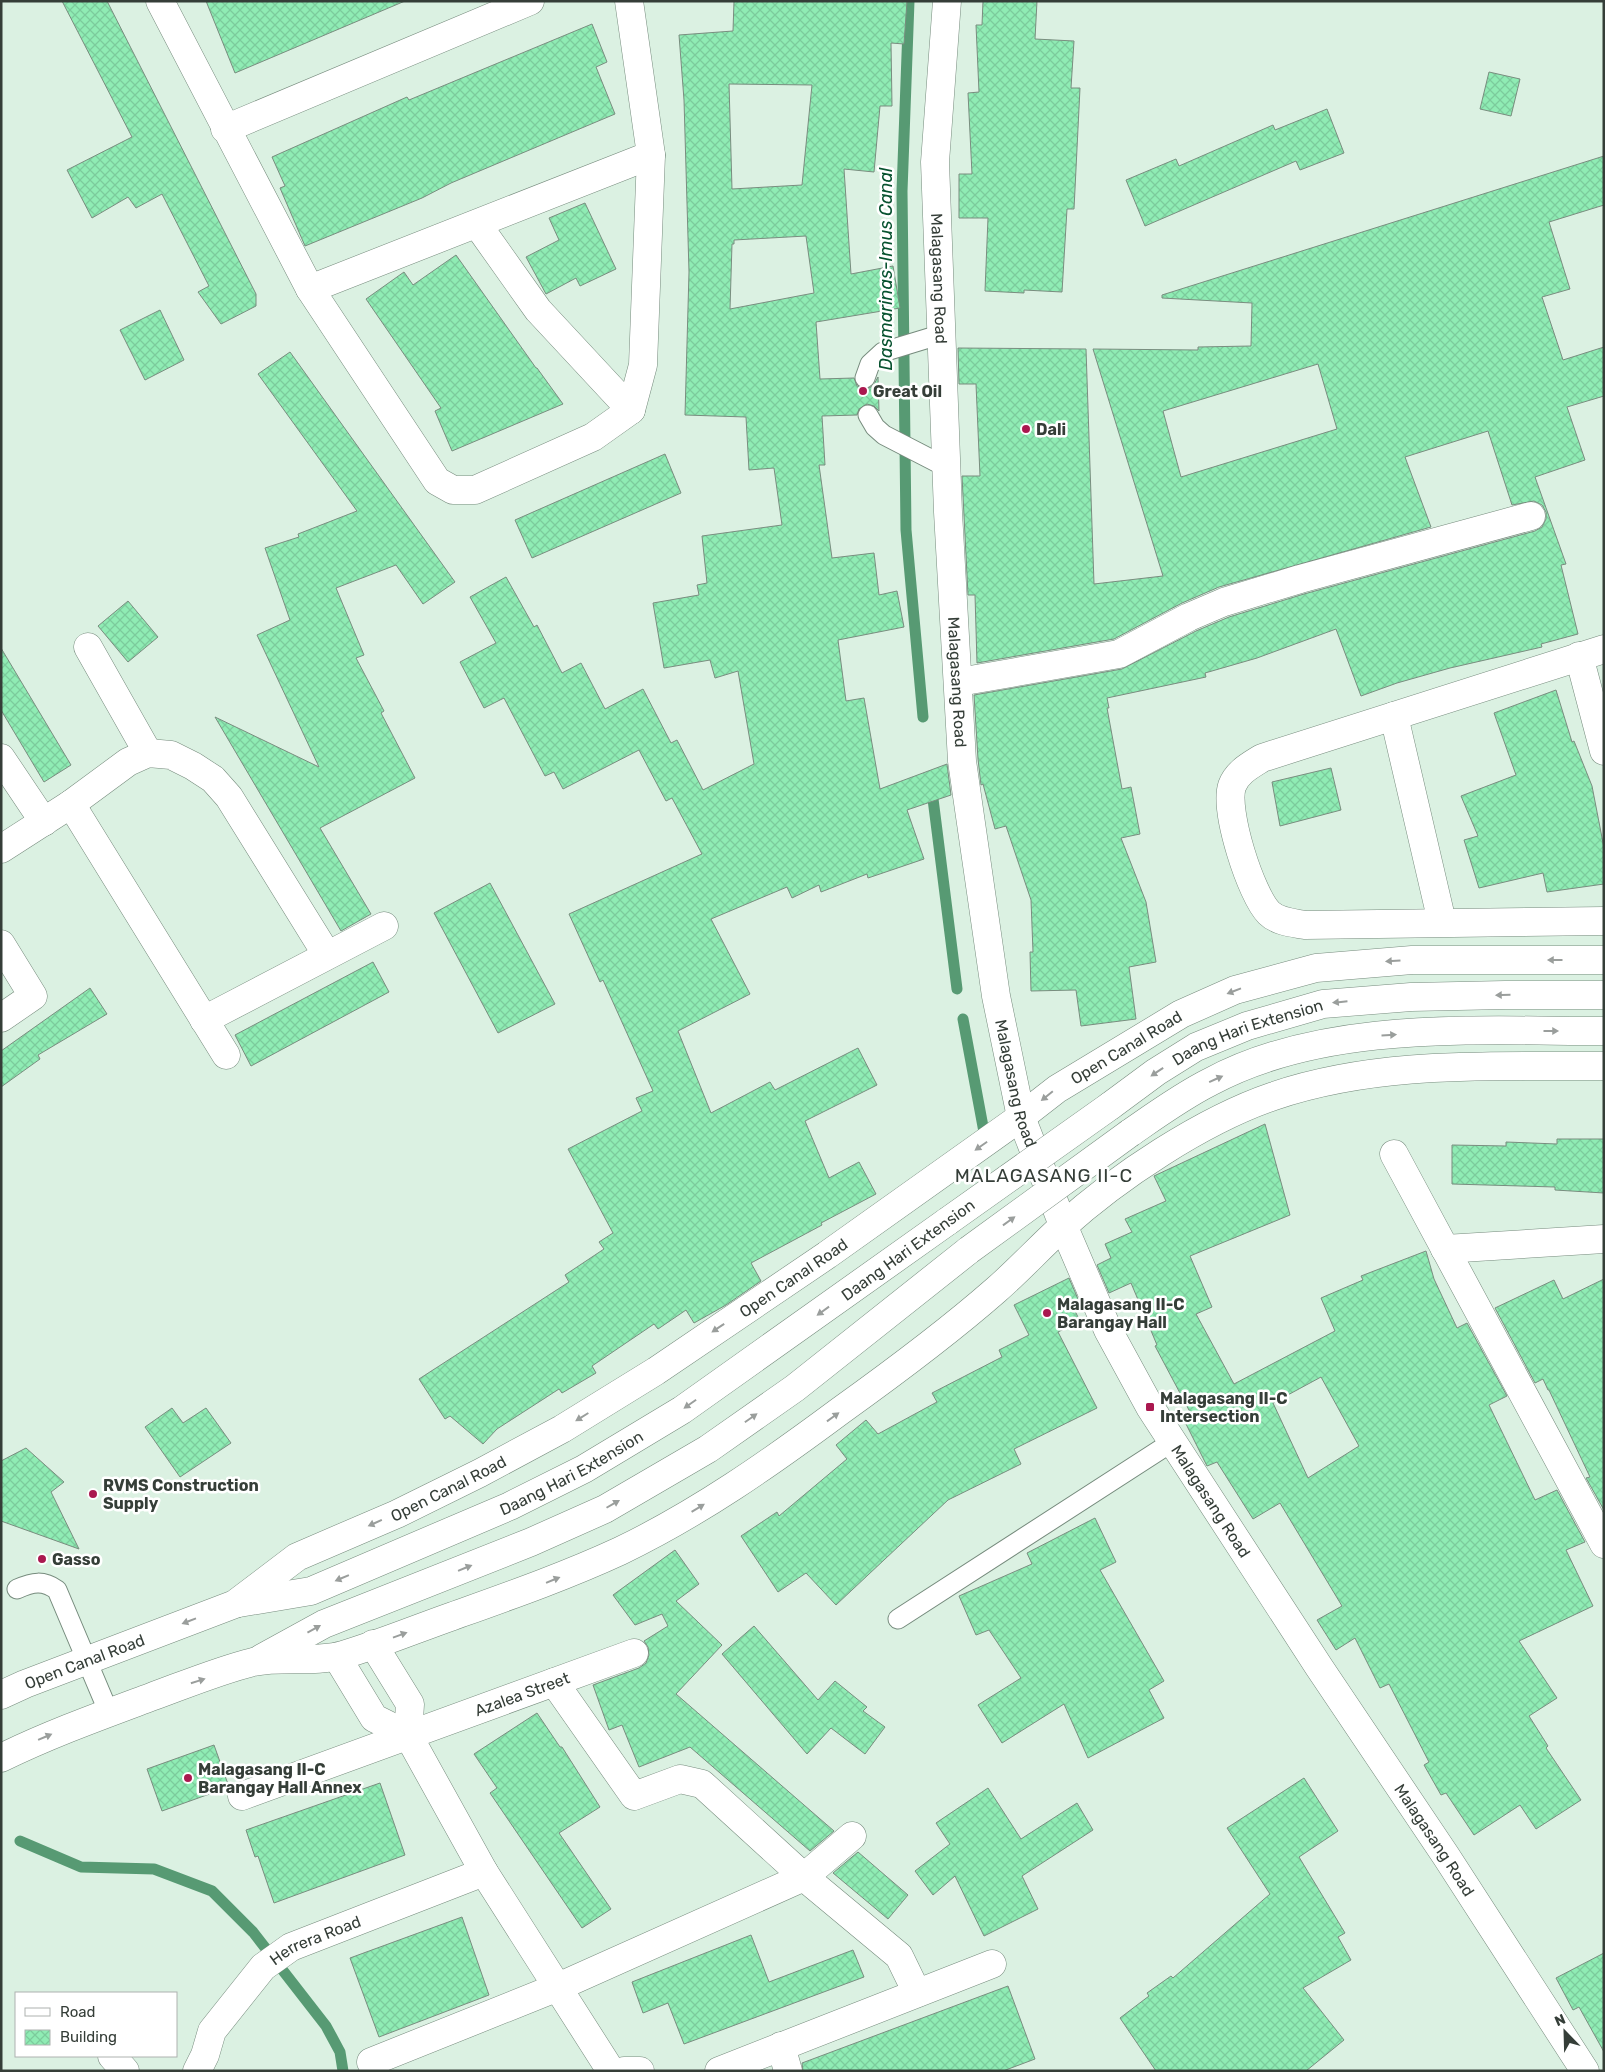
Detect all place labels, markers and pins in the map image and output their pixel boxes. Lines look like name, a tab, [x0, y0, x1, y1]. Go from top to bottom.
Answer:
place label: Great Oil	[873, 382, 942, 401]
marker: Great Oil	[857, 385, 869, 397]
place label: Dali	[1036, 420, 1066, 439]
marker: Dali	[1020, 423, 1032, 435]
place label: Malagasang II-C Barangay Hall	[1057, 1295, 1185, 1332]
marker: Malagasang II-C Barangay Hall	[1041, 1307, 1053, 1319]
place label: Malagasang II-C Intersection	[1160, 1389, 1288, 1426]
marker: Malagasang II-C Intersection	[1144, 1401, 1156, 1413]
place label: RVMS Construction Supply	[103, 1476, 259, 1513]
marker: RVMS Construction Supply	[87, 1488, 99, 1500]
place label: Gasso	[52, 1550, 101, 1569]
marker: Gasso	[36, 1553, 48, 1565]
place label: Malagasang II-C Barangay Hall Annex	[198, 1760, 362, 1797]
marker: Malagasang II-C Barangay Hall Annex	[182, 1772, 194, 1784]

